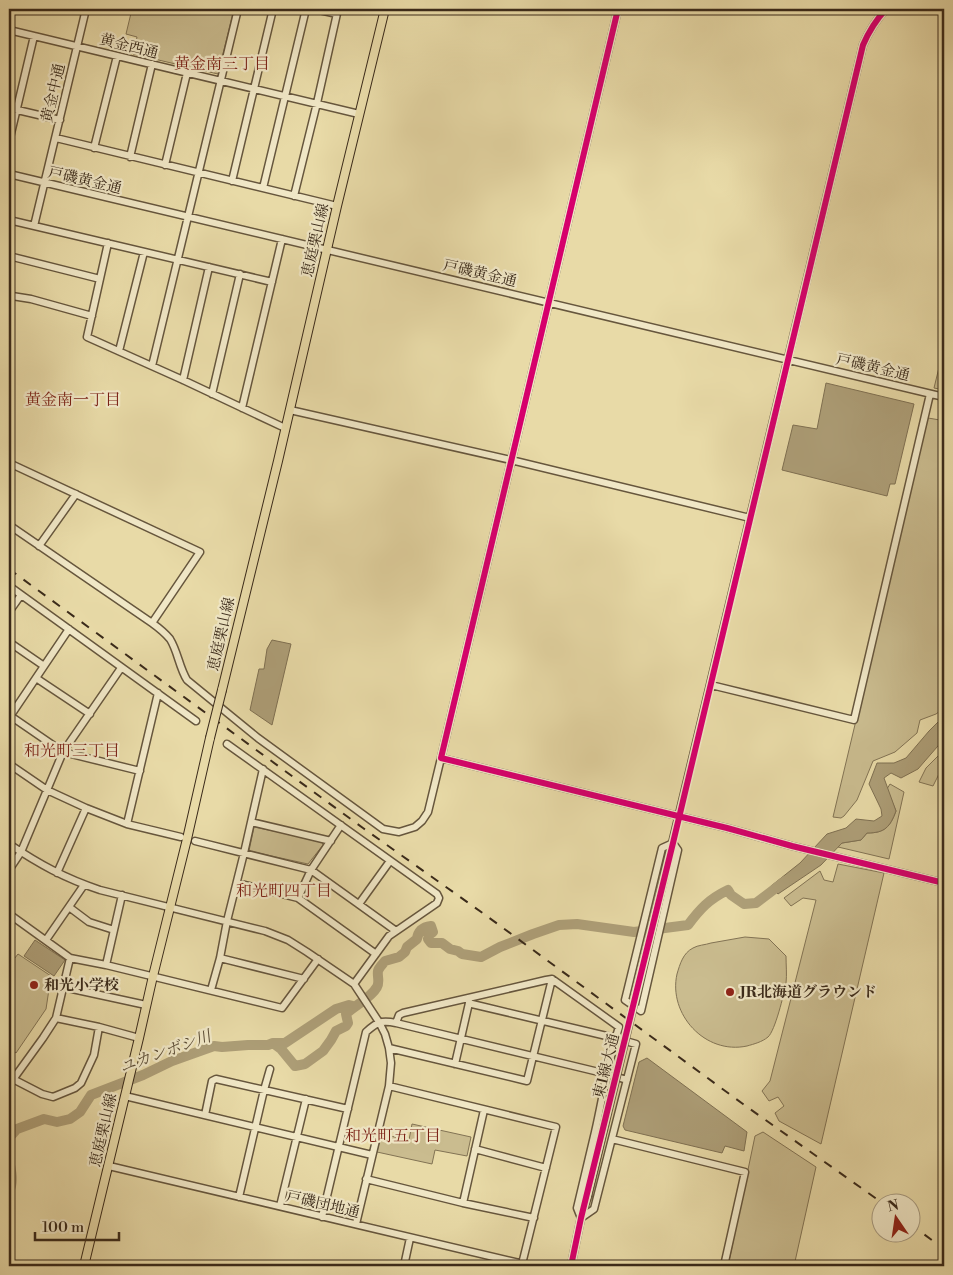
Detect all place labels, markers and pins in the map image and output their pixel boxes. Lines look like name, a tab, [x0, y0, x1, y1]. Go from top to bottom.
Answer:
place label: 和光小学校	[44, 976, 119, 995]
marker: 和光小学校	[28, 979, 40, 991]
place label: JR北海道グラウンド	[738, 983, 877, 1002]
marker: JR北海道グラウンド	[724, 986, 736, 998]

